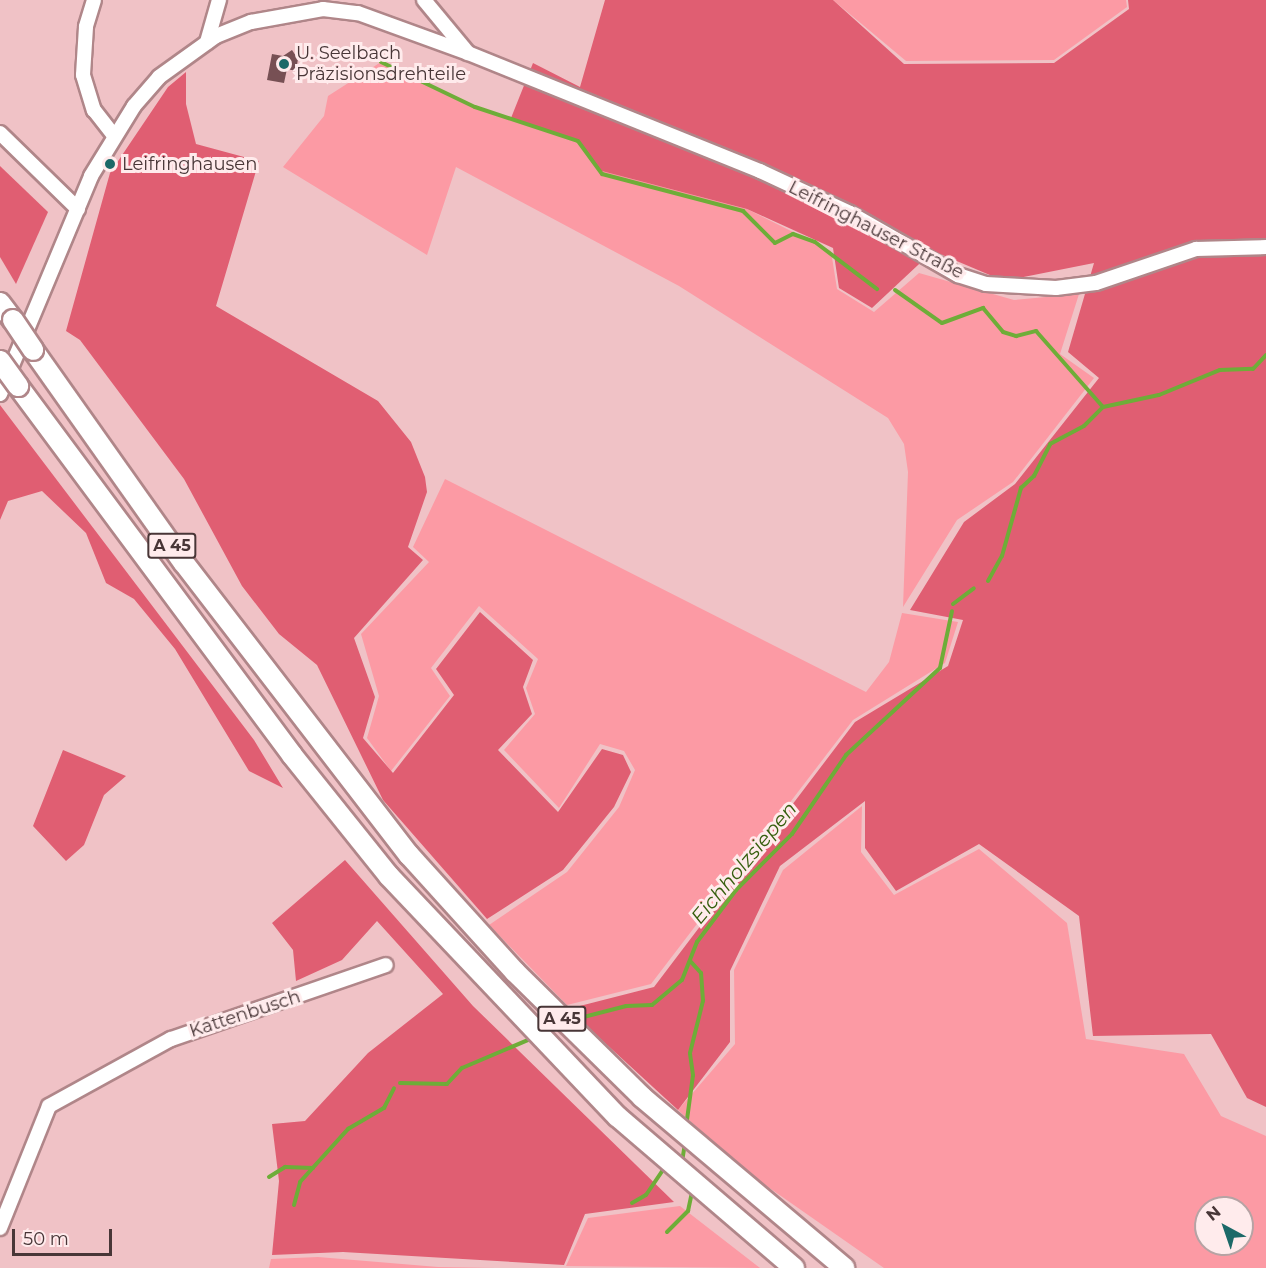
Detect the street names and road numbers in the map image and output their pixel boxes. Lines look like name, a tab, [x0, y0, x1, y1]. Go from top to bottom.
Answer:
street label: Leifringhauser Straße	[785, 176, 967, 284]
road number: A 45	[146, 533, 198, 559]
street label: Kattenbusch	[187, 986, 303, 1042]
road number: A 45	[536, 1006, 588, 1032]

